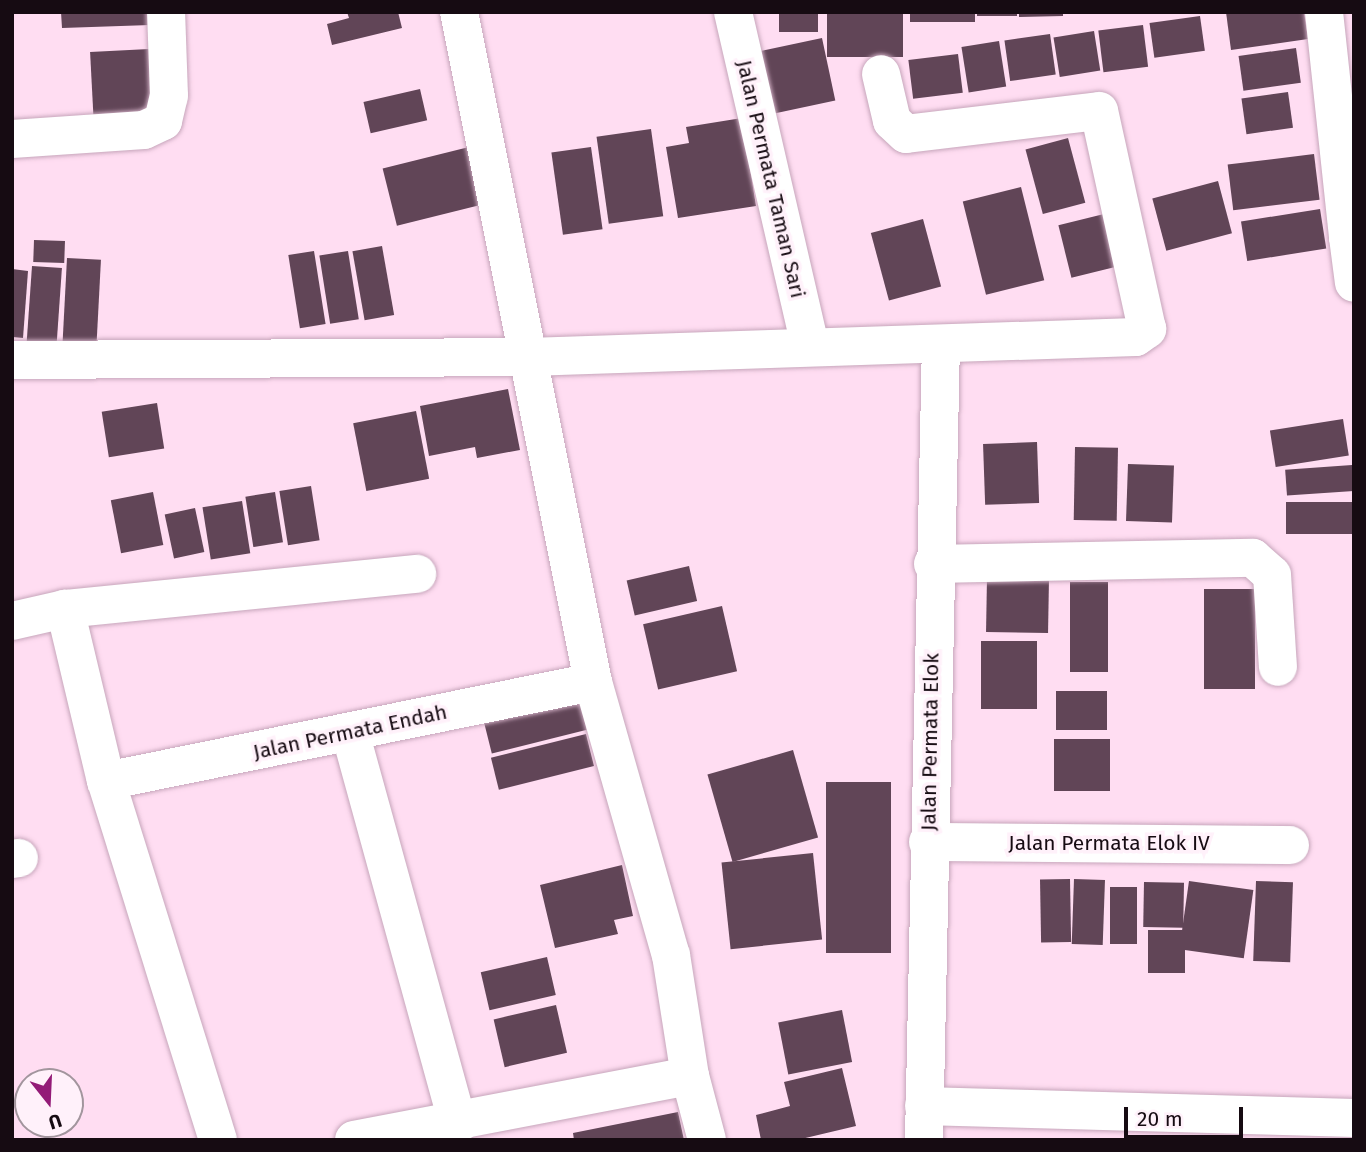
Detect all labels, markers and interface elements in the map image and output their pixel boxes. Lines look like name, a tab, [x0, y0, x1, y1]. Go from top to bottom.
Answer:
street label: Jalan Permata Taman Sari	[731, 58, 811, 300]
street label: Jalan Permata Elok	[916, 653, 944, 831]
street label: Jalan Permata Endah	[251, 699, 449, 765]
street label: Jalan Permata Elok IV	[1008, 830, 1210, 856]
north arrow	[14, 1068, 84, 1138]
scale bar	[1128, 1092, 1247, 1136]
text: 20 m	[1137, 1106, 1183, 1132]
text: U	[46, 1109, 64, 1134]

